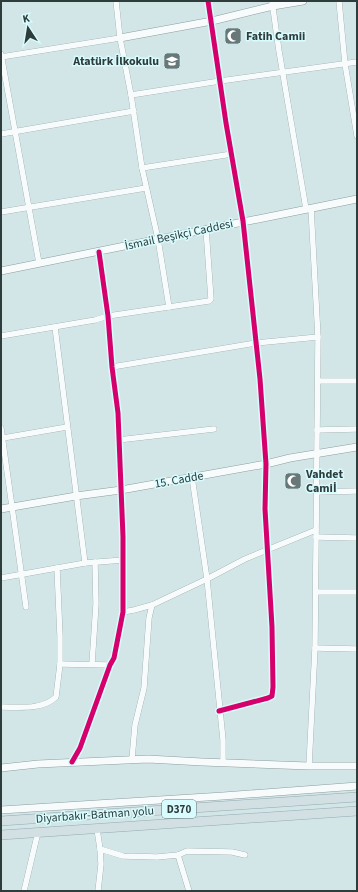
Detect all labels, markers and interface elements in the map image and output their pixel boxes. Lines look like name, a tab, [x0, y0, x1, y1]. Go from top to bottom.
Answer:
north arrow	[8, 8, 48, 48]
text: K	[21, 11, 31, 27]
mosque icon: Fatih Camii	[223, 26, 243, 46]
place label: Fatih Camii	[246, 28, 305, 45]
school or university icon: Atatürk İlkokulu	[162, 51, 182, 71]
place label: Atatürk İlkokulu	[72, 53, 159, 70]
street label: İsmail Beşikçi Caddesi	[123, 215, 235, 255]
place label: Vahdet Camiİ	[305, 466, 343, 497]
street label: 15. Cadde	[153, 467, 205, 493]
mosque icon: Vahdet Camiİ	[283, 471, 303, 491]
road number: D370	[162, 800, 196, 818]
street label: Diyarbakır-Batman yolu	[35, 802, 155, 828]

